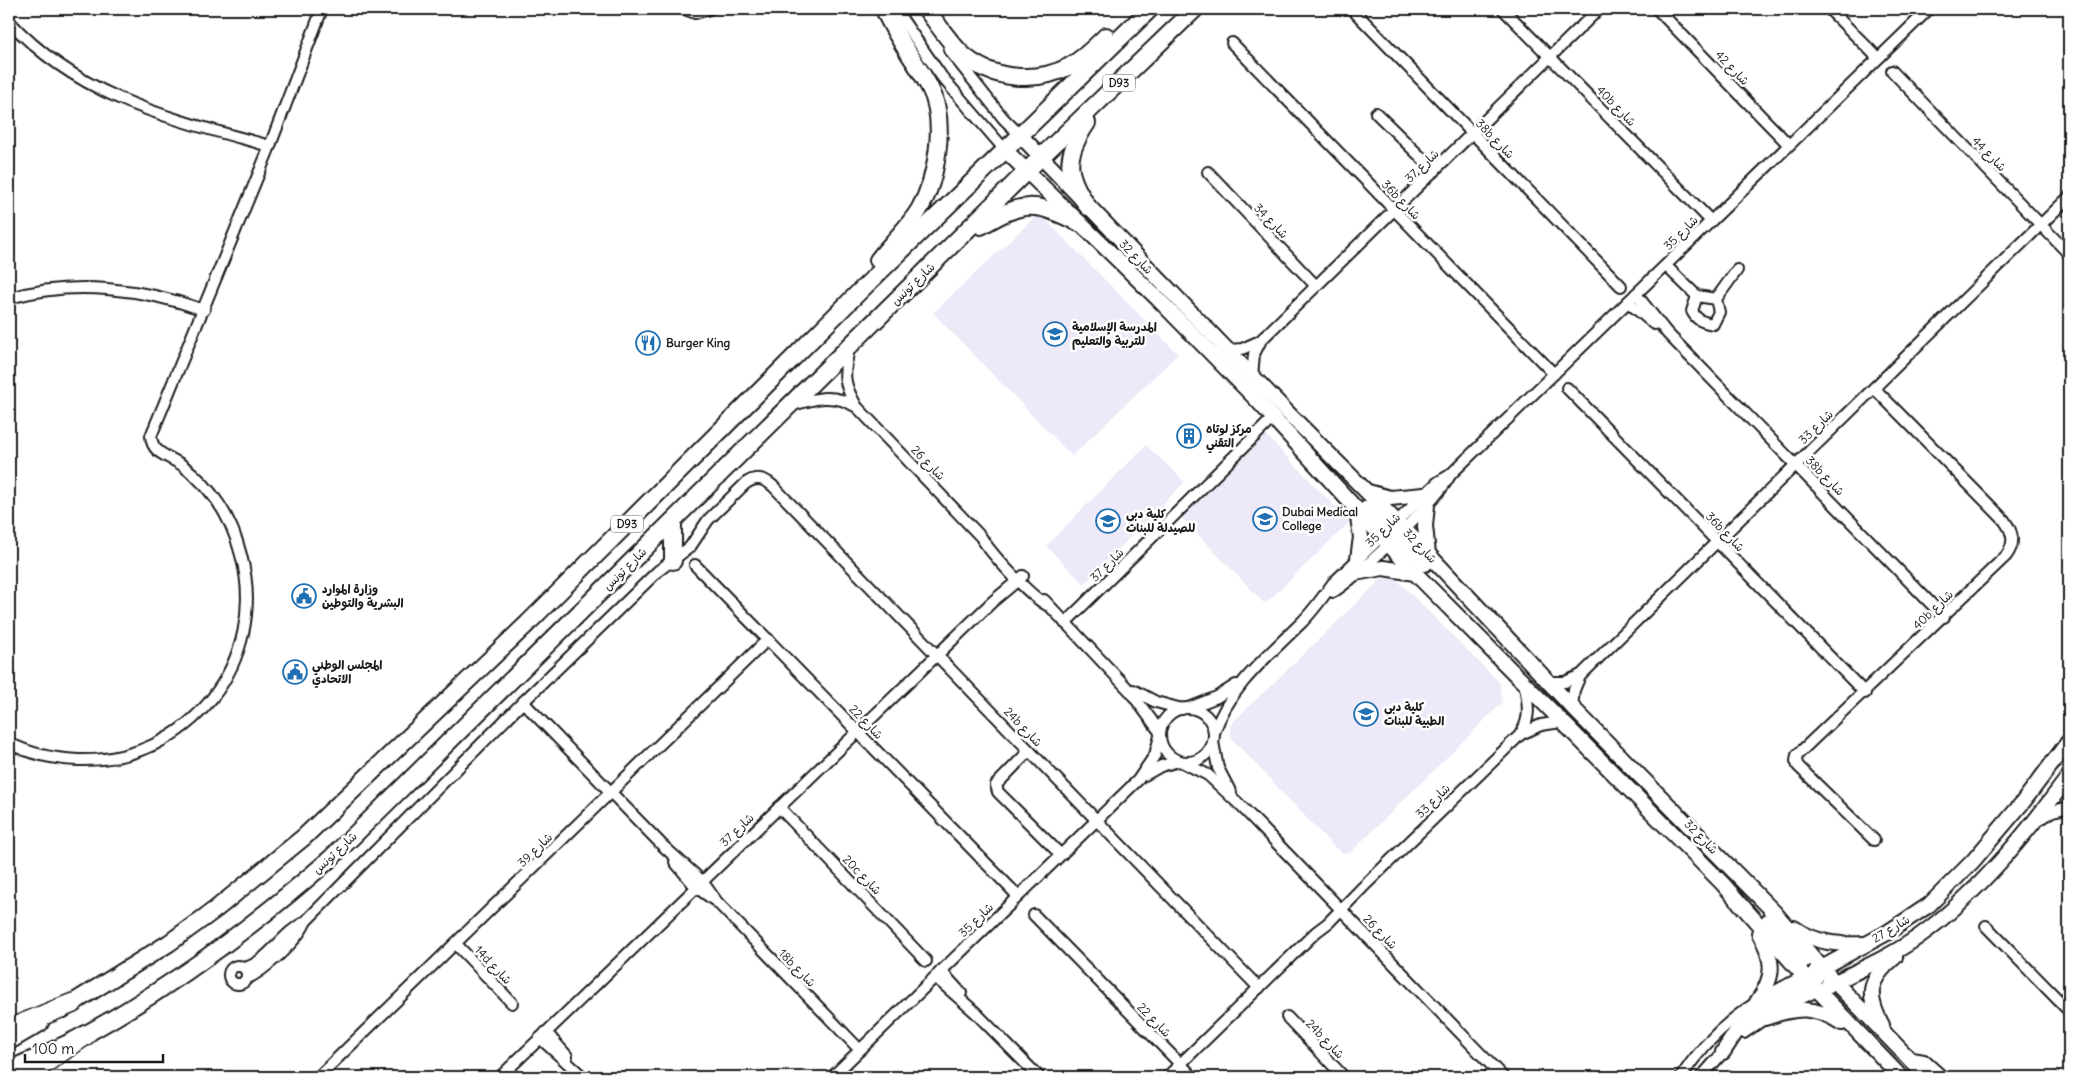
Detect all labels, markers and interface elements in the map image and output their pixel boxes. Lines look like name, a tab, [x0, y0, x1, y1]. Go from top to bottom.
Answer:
street label: شارع 42	[1711, 47, 1752, 89]
road number: D93	[1103, 75, 1135, 92]
street label: 40b شارع	[1592, 82, 1639, 130]
street label: 38b شارع	[1471, 116, 1518, 163]
street label: شارع 44	[1968, 133, 2010, 176]
street label: شارع 37	[1402, 146, 1443, 187]
street label: 36b شارع	[1377, 177, 1424, 224]
street label: شارع 34	[1250, 200, 1292, 243]
street label: شارع 35	[1660, 212, 1702, 254]
street label: شارع 32	[1115, 236, 1156, 278]
street label: شارع تونس	[888, 259, 939, 310]
place label: المدرسة الإسلامية للتربية والتعليم	[1072, 319, 1157, 350]
school or university icon: المدرسة الإسلامية للتربية والتعليم	[1042, 321, 1068, 347]
restaurant icon: Burger King	[635, 330, 661, 356]
place label: Burger King	[666, 335, 731, 351]
street label: شارع 33	[1795, 406, 1838, 448]
place label: مركز لوتاه التقني	[1206, 421, 1252, 454]
building icon: مركز لوتاه التقني	[1176, 423, 1202, 449]
street label: شارع 26	[907, 442, 948, 484]
street label: 38b شارع	[1801, 453, 1848, 500]
place label: Dubai Medical College	[1282, 504, 1358, 534]
place label: كلية دبي للصيدلة للبنات	[1126, 506, 1196, 535]
school or university icon: Dubai Medical College	[1252, 506, 1278, 532]
school or university icon: كلية دبي للصيدلة للبنات	[1095, 508, 1121, 534]
street label: شارع 35	[1362, 509, 1405, 551]
street label: 36b شارع	[1701, 509, 1748, 556]
road number: D93	[611, 516, 643, 532]
street label: شارع 32	[1399, 525, 1440, 567]
street label: شارع تونس	[600, 544, 651, 595]
street label: شارع 37	[1087, 545, 1128, 586]
place label: وزارة الموارد البشرية والتوطين	[322, 581, 404, 611]
public building icon: وزارة الموارد البشرية والتوطين	[291, 583, 317, 609]
street label: 40b شارع	[1909, 587, 1957, 634]
place label: المجلس الوطني الاتحادي	[312, 657, 382, 688]
public building icon: المجلس الوطني الاتحادي	[282, 659, 308, 685]
place label: كلية دبي الطبية للبنات	[1384, 699, 1444, 728]
street label: شارع 22	[845, 701, 886, 743]
school or university icon: كلية دبي الطبية للبنات	[1353, 701, 1379, 727]
street label: 24b شارع	[1000, 704, 1046, 751]
street label: شارع 33	[1412, 780, 1455, 822]
street label: شارع 37	[717, 810, 758, 851]
street label: شارع 32	[1680, 816, 1721, 858]
street label: شارع تونس	[309, 828, 361, 878]
street label: شارع 39	[514, 829, 557, 871]
street label: 20c شارع	[838, 852, 885, 899]
street label: شارع 35	[955, 899, 998, 941]
street label: شارع 26	[1359, 911, 1400, 953]
street label: شارع 27	[1869, 912, 1913, 947]
street label: 14d شارع	[470, 942, 515, 989]
street label: 18b شارع	[774, 945, 819, 991]
street label: شارع 22	[1133, 999, 1174, 1041]
street label: 24b شارع	[1302, 1016, 1348, 1063]
scale bar	[25, 1031, 162, 1063]
text: 100 m	[32, 1039, 74, 1058]

